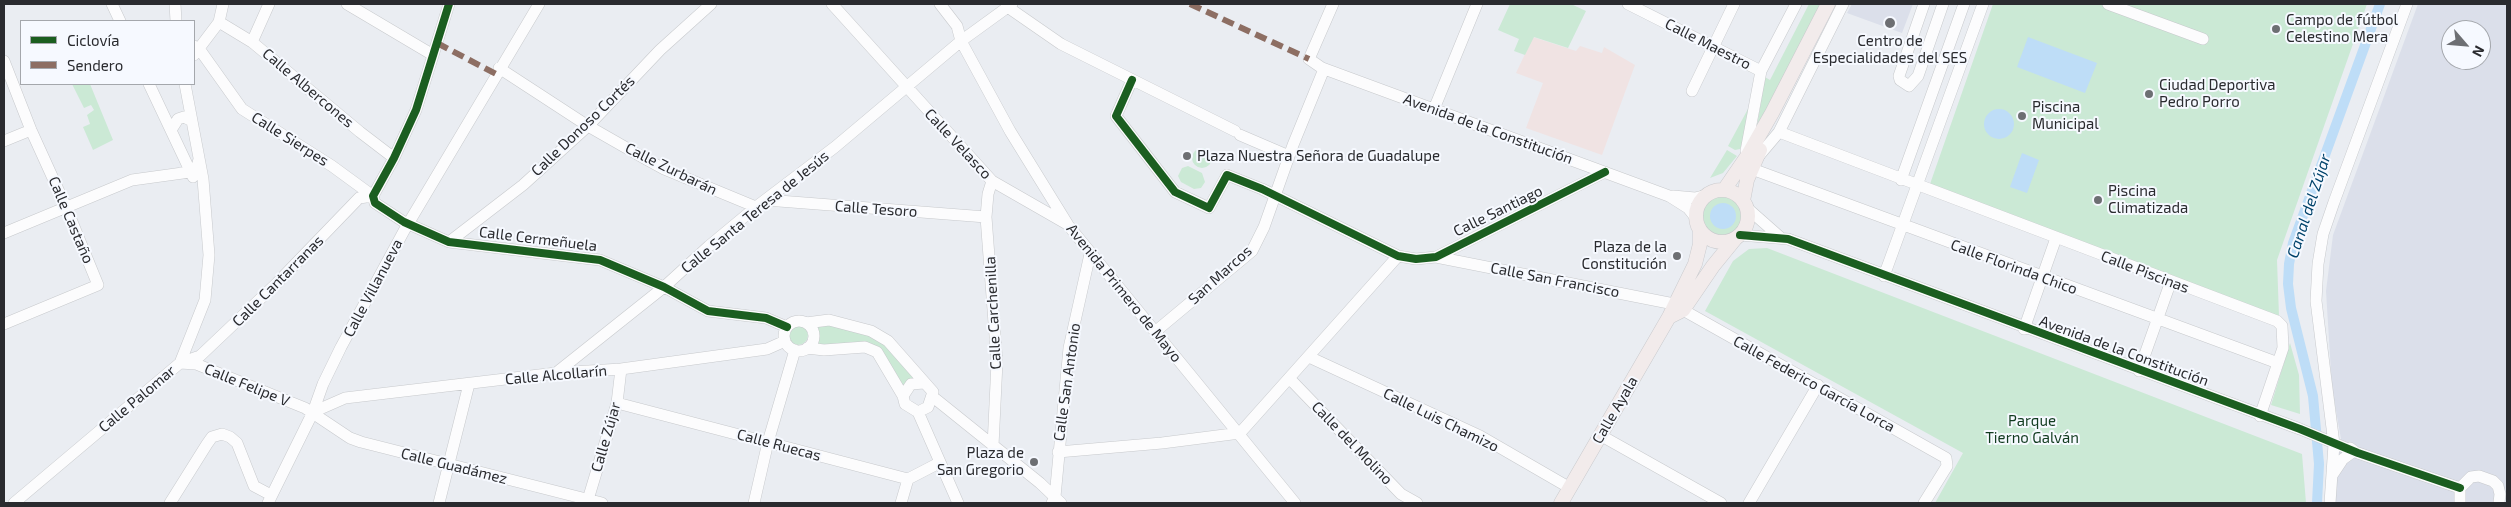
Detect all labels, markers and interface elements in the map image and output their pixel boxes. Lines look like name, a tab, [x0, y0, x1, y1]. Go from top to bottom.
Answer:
place label: Campo de fútbol Celestino Mera	[2286, 11, 2398, 46]
street label: Calle Maestro	[1662, 15, 1754, 73]
marker: Centro de Especialidades del SES	[1883, 16, 1897, 30]
legend	[20, 20, 195, 85]
north arrow	[2441, 20, 2491, 70]
marker: Campo de fútbol Celestino Mera	[2270, 23, 2282, 35]
text: Ciclovía	[67, 31, 119, 49]
place label: Centro de Especialidades del SES	[1813, 32, 1967, 67]
text: N	[2469, 43, 2489, 60]
street label: Calle Albercones	[259, 45, 357, 131]
text: Sendero	[67, 56, 123, 74]
street label: Calle Donoso Cortés	[528, 72, 638, 180]
place label: Ciudad Deportiva Pedro Porro	[2159, 76, 2275, 111]
marker: Ciudad Deportiva Pedro Porro	[2143, 88, 2155, 100]
street label: Avenida de la Constitución	[1401, 90, 1575, 168]
place label: Piscina Municipal	[2032, 98, 2099, 133]
street label: Calle Velasco	[921, 105, 995, 183]
street label: Calle Sierpes	[248, 108, 332, 170]
marker: Piscina Municipal	[2016, 110, 2028, 122]
street label: Calle Zurbarán	[622, 139, 720, 199]
street label: Calle Santa Teresa de Jesús	[678, 147, 832, 277]
place label: Plaza Nuestra Señora de Guadalupe	[1197, 147, 1440, 165]
marker: Plaza Nuestra Señora de Guadalupe	[1181, 150, 1193, 162]
water label: Canal del Zújar	[2283, 152, 2335, 260]
street label: Calle Castaño	[45, 174, 97, 266]
street label: Calle Santiago	[1450, 182, 1546, 240]
place label: Piscina Climatizada	[2108, 182, 2188, 217]
marker: Piscina Climatizada	[2092, 194, 2104, 206]
street label: Calle Tesoro	[834, 197, 918, 221]
street label: Avenida Primero de Mayo	[1063, 220, 1185, 366]
street label: Calle Cermeñuela	[478, 223, 598, 255]
street label: Calle Cantarranas	[229, 232, 327, 330]
street label: Calle Villanueva	[340, 236, 406, 340]
street label: Calle Florinda Chico	[1948, 236, 2080, 298]
place label: Plaza de la Constitución	[1582, 238, 1667, 273]
street label: San Marcos	[1185, 242, 1255, 308]
street label: Calle Piscinas	[2098, 247, 2192, 297]
marker: Plaza de la Constitución	[1671, 250, 1683, 262]
street label: Calle Carchenilla	[981, 256, 1005, 370]
street label: Calle San Francisco	[1489, 259, 1621, 301]
street label: Avenida de la Constitución	[2037, 312, 2211, 390]
street label: Calle San Antonio	[1050, 322, 1084, 442]
street label: Calle Federico García Lorca	[1730, 332, 1898, 436]
street label: Calle Felipe V	[202, 360, 292, 410]
street label: Calle Palomar	[95, 362, 179, 436]
street label: Calle Alcollarín	[504, 362, 608, 388]
street label: Calle Ayala	[1588, 373, 1642, 447]
street label: Calle Luis Chamizo	[1380, 384, 1502, 456]
street label: Calle del Molino	[1308, 398, 1396, 488]
street label: Calle Zújar	[587, 400, 625, 474]
park label: Parque Tierno Galván	[1985, 412, 2079, 447]
street label: Calle Ruecas	[735, 425, 823, 465]
street label: Calle Guadámez	[399, 444, 509, 488]
place label: Plaza de San Gregorio	[937, 444, 1024, 479]
marker: Plaza de San Gregorio	[1028, 456, 1040, 468]

